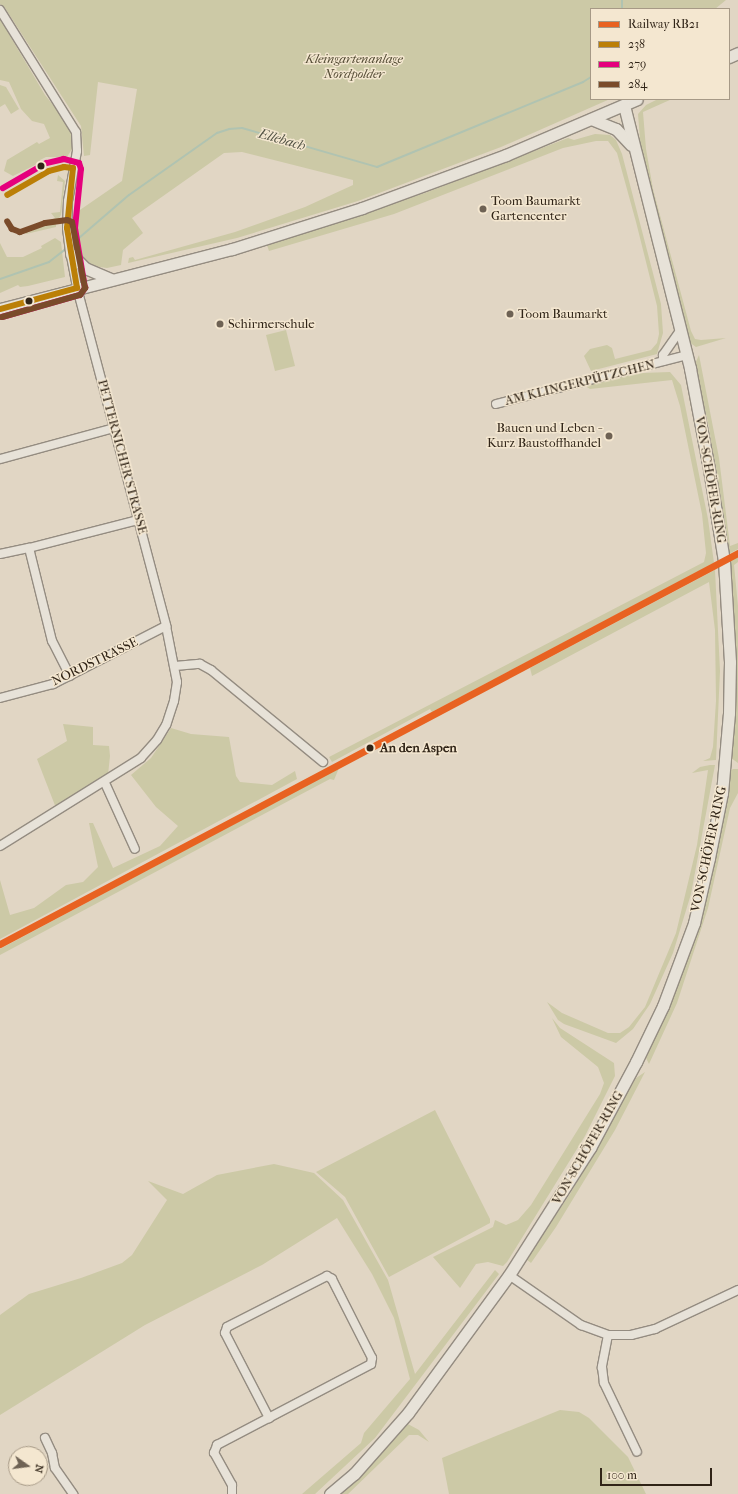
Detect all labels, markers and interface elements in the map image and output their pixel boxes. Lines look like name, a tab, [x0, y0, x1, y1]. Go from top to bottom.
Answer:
legend	[590, 8, 730, 100]
text: Railway RB21	[628, 17, 699, 31]
text: 238	[628, 37, 645, 51]
park label: Kleingartenanlage Nordpolder	[305, 52, 403, 83]
text: 279	[628, 57, 646, 71]
text: 284	[628, 77, 647, 91]
water label: Ellebach	[257, 125, 307, 155]
unlabelled marker	[36, 161, 46, 171]
place label: Toom Baumarkt Gartencenter	[491, 194, 581, 225]
marker: Toom Baumarkt Gartencenter	[478, 204, 488, 214]
unlabelled marker	[24, 296, 34, 306]
place label: Toom Baumarkt	[518, 306, 608, 322]
marker: Toom Baumarkt	[505, 309, 515, 319]
place label: Schirmerschule	[228, 316, 315, 332]
marker: Schirmerschule	[215, 319, 225, 329]
street label: AM KLINGERPÜTZCHEN	[503, 357, 657, 409]
street label: PETTERNICHER STRASSE	[94, 378, 150, 536]
street label: VON-SCHÖFER-RING	[691, 415, 729, 545]
place label: Bauen und Leben - Kurz Baustoffhandel	[487, 421, 601, 452]
marker: Bauen und Leben - Kurz Baustoffhandel	[604, 431, 614, 441]
street label: NORDSTRASSE	[49, 634, 141, 690]
place label: An den Aspen	[380, 740, 457, 756]
marker: An den Aspen	[363, 741, 377, 755]
street label: VON-SCHÖFER-RING	[688, 785, 730, 913]
street label: VON-SCHÖFER-RING	[549, 1089, 627, 1207]
north arrow	[8, 1446, 48, 1486]
scale bar	[602, 1460, 714, 1486]
text: N	[32, 1463, 46, 1474]
text: 100 m	[607, 1468, 637, 1482]

